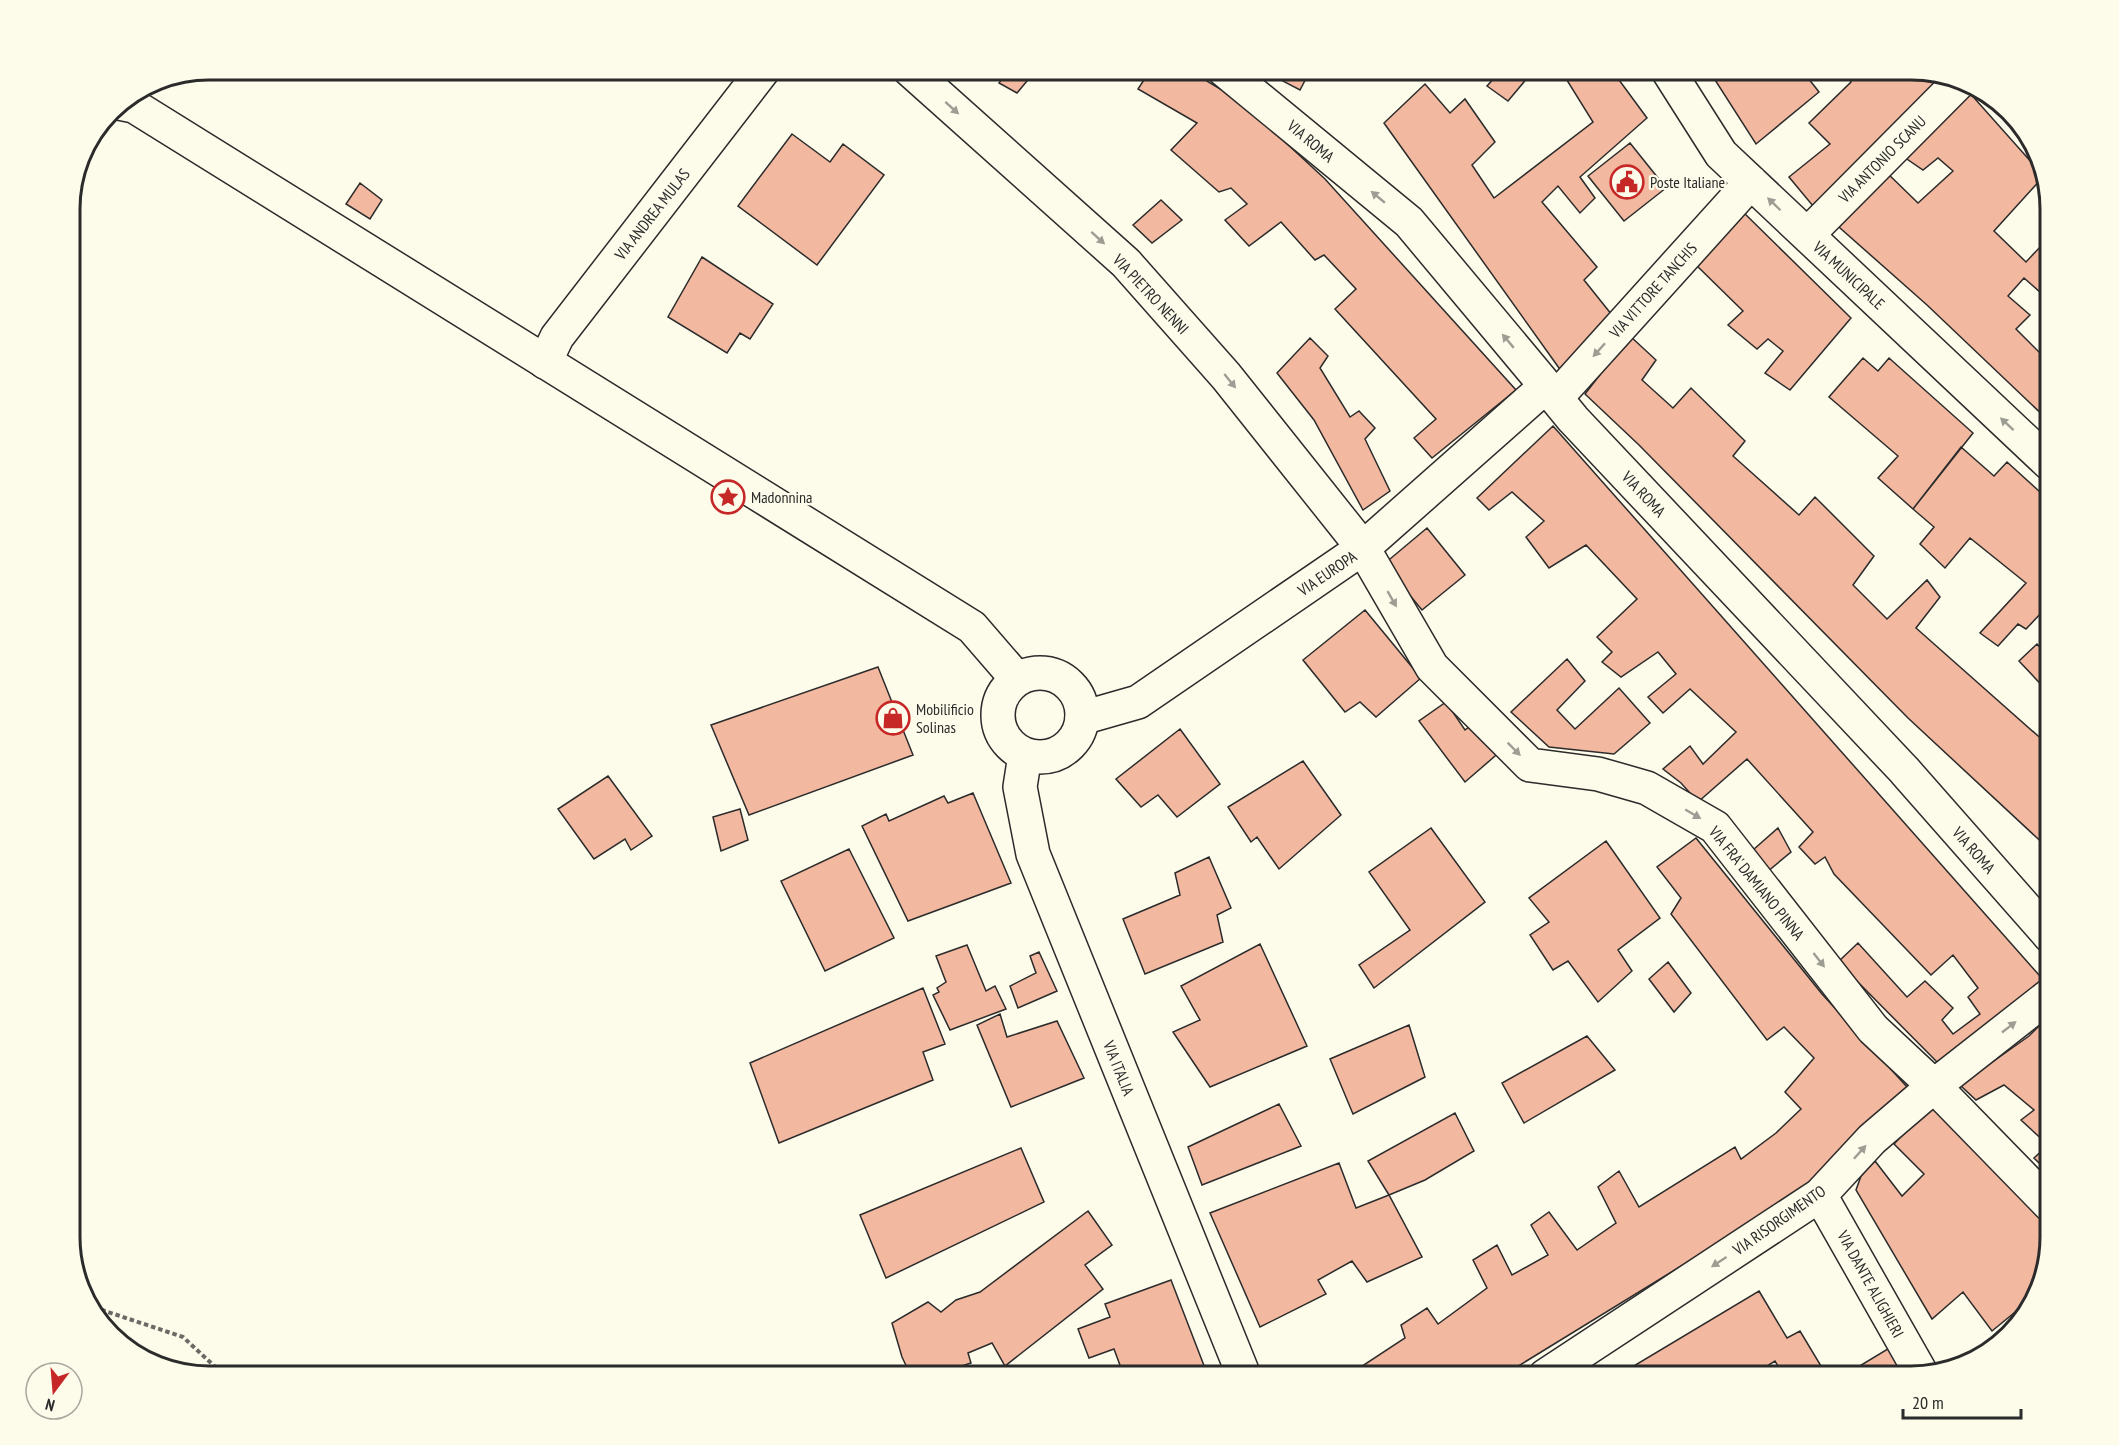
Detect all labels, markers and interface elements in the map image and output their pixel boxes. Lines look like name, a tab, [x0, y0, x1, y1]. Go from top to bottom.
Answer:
one-way arrow	[945, 101, 960, 115]
street label: VIA ANTONIO SCANU	[1833, 111, 1930, 208]
street label: VIA ROMA	[1283, 115, 1339, 167]
street label: VIA ANDREA MULAS	[610, 164, 694, 264]
public building icon: Poste Italiane	[1609, 164, 1645, 200]
place label: Poste Italiane	[1650, 172, 1725, 192]
one-way arrow	[1370, 190, 1386, 203]
one-way arrow	[1767, 197, 1781, 211]
one-way arrow	[1090, 231, 1105, 244]
street label: VIA MUNICIPALE	[1808, 236, 1889, 313]
street label: VIA VITTORE TANCHIS	[1604, 238, 1701, 343]
street label: VIA PIETRO NENNI	[1108, 249, 1193, 338]
one-way arrow	[1503, 334, 1515, 349]
one-way arrow	[1593, 342, 1606, 357]
one-way arrow	[1223, 373, 1236, 389]
one-way arrow	[2000, 417, 2015, 431]
street label: VIA ROMA	[1617, 466, 1670, 521]
place icon: Madonnina	[710, 479, 746, 515]
place label: Madonnina	[751, 487, 812, 507]
street label: VIA EUROPA	[1293, 546, 1361, 601]
one-way arrow	[1387, 591, 1398, 607]
place label: Mobilificio Solinas	[916, 699, 974, 737]
shop icon: Mobilificio Solinas	[875, 700, 911, 736]
one-way arrow	[1507, 742, 1521, 757]
one-way arrow	[1685, 809, 1702, 819]
street label: VIA FRA' DAMIANO PINNA	[1704, 821, 1809, 944]
street label: VIA ROMA	[1948, 822, 2000, 878]
one-way arrow	[1813, 952, 1826, 968]
one-way arrow	[2002, 1022, 2017, 1034]
street label: VIA ITALIA	[1099, 1037, 1139, 1099]
one-way arrow	[1853, 1145, 1866, 1160]
street label: VIA RISORGIMENTO	[1728, 1181, 1829, 1260]
street label: VIA DANTE ALIGHIERI	[1833, 1226, 1909, 1341]
one-way arrow	[1711, 1256, 1727, 1267]
north arrow	[24, 1361, 84, 1421]
scale bar	[1903, 1382, 2022, 1420]
text: 20 m	[1912, 1391, 1944, 1414]
text: N	[43, 1395, 57, 1416]

